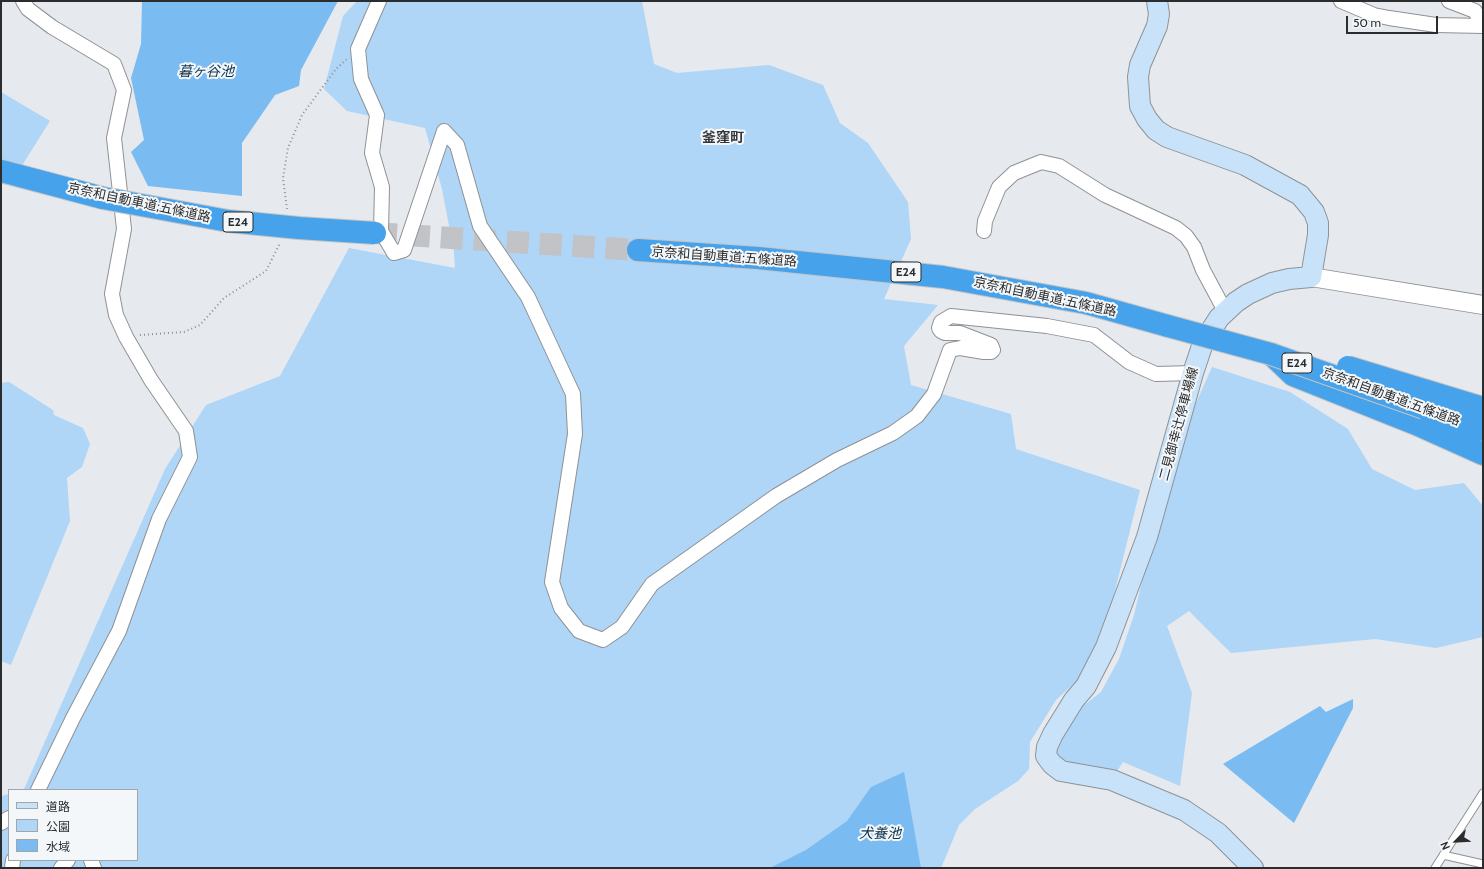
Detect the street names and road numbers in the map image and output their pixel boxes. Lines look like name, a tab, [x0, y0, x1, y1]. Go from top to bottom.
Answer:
street label: 京奈和自動車道;五條道路	[66, 180, 212, 226]
road number: E24	[223, 212, 253, 232]
street label: 京奈和自動車道;五條道路	[651, 244, 797, 270]
road number: E24	[891, 262, 921, 282]
street label: 京奈和自動車道;五條道路	[972, 274, 1118, 320]
road number: E24	[1282, 353, 1312, 373]
street label: 二見御幸辻停車場線	[1156, 365, 1202, 483]
street label: 京奈和自動車道;五條道路	[1320, 365, 1462, 429]

